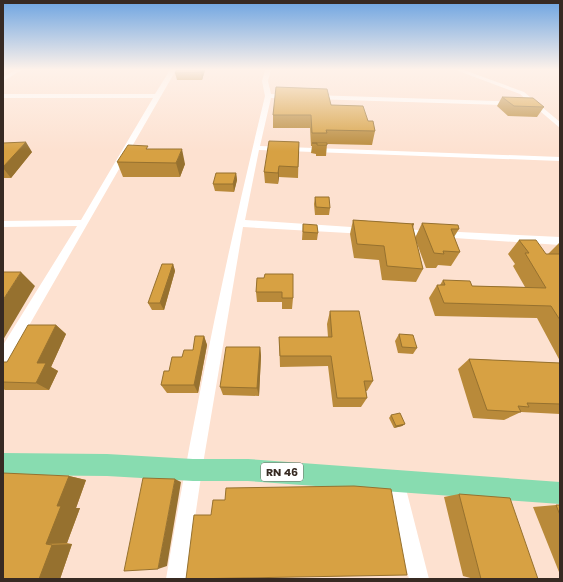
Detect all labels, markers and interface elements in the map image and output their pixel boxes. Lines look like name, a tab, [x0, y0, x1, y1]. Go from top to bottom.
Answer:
road number: RN 46	[261, 463, 303, 481]

